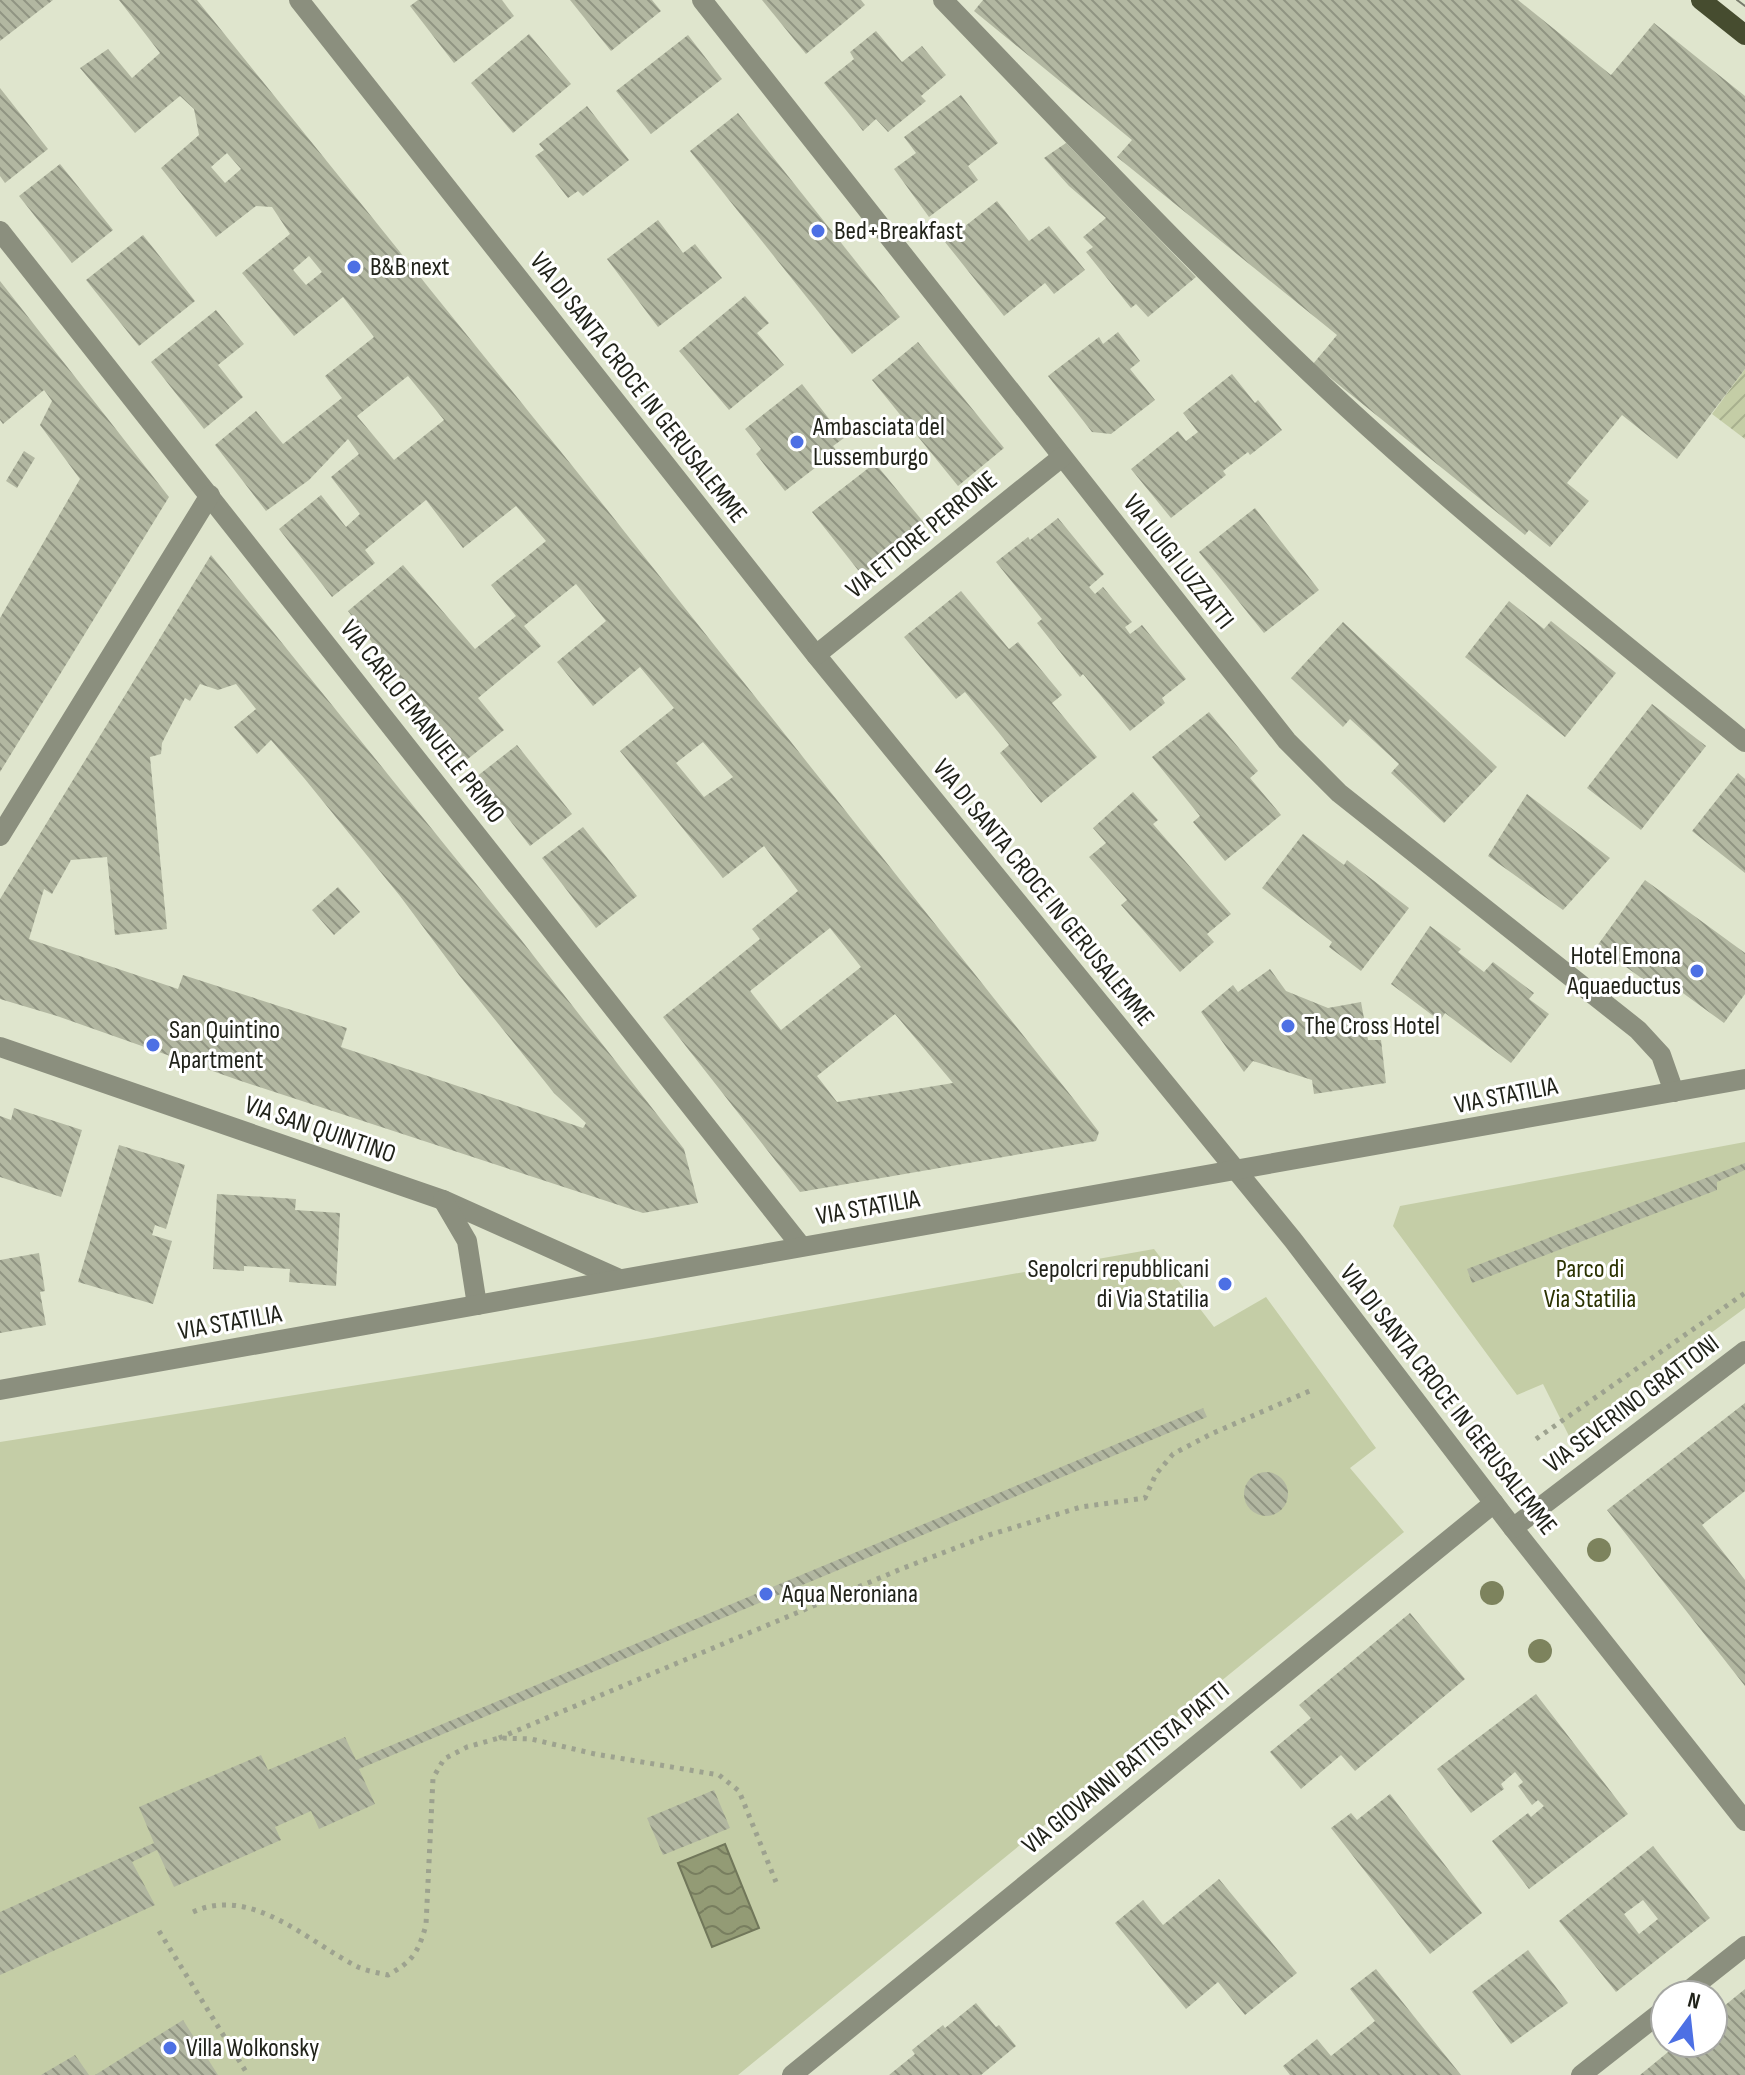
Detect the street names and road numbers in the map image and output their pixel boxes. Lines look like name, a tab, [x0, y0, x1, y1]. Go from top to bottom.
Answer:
street label: VIA DI SANTA CROCE IN GERUSALEMME	[523, 247, 753, 529]
street label: VIA ETTORE PERRONE	[840, 465, 1004, 605]
street label: VIA LUIGI LUZZATTI	[1116, 489, 1240, 635]
street label: VIA CARLO EMANUELE PRIMO	[333, 614, 511, 830]
street label: VIA DI SANTA CROCE IN GERUSALEMME	[926, 753, 1160, 1033]
street label: VIA STATILIA	[1452, 1071, 1561, 1121]
street label: VIA SAN QUINTINO	[240, 1090, 400, 1170]
street label: VIA STATILIA	[814, 1184, 923, 1232]
street label: VIA DI SANTA CROCE IN GERUSALEMME	[1333, 1259, 1563, 1541]
street label: VIA STATILIA	[176, 1299, 285, 1347]
street label: VIA SEVERINO GRATTONI	[1538, 1328, 1726, 1480]
street label: VIA GIOVANNI BATTISTA PIATTI	[1016, 1675, 1236, 1861]

